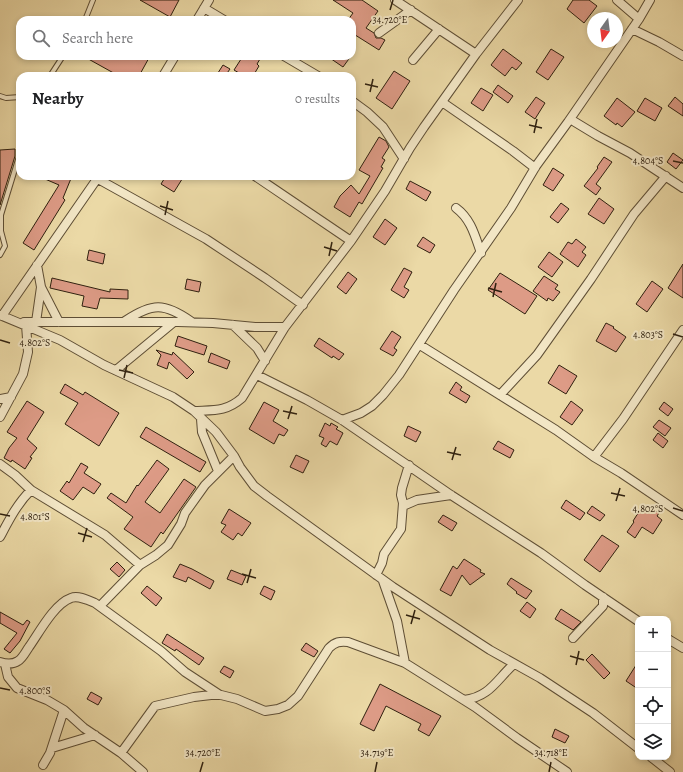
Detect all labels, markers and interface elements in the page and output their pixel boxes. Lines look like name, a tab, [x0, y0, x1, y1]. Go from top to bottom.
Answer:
north arrow	[587, 12, 623, 48]
text: 34.720°E	[373, 13, 408, 26]
search box	[16, 16, 356, 60]
icon: search	[30, 27, 52, 49]
text: Search here	[62, 28, 133, 48]
text: Nearby	[32, 87, 83, 110]
text: 0 results	[295, 90, 340, 107]
text: 4.804°S	[633, 154, 663, 167]
text: 4.803°S	[633, 328, 663, 341]
text: 4.802°S	[20, 336, 50, 349]
text: 4.802°S	[633, 502, 663, 515]
text: 4.801°S	[20, 510, 50, 523]
map controls	[635, 616, 671, 760]
button: +	[635, 616, 671, 652]
button: −	[635, 652, 671, 688]
text: 4.800°S	[19, 684, 51, 697]
button: locate	[635, 688, 671, 724]
button: layers	[635, 724, 671, 760]
text: 34.720°E	[186, 746, 221, 759]
text: 34.719°E	[361, 746, 394, 759]
text: 34.718°E	[534, 746, 568, 759]

